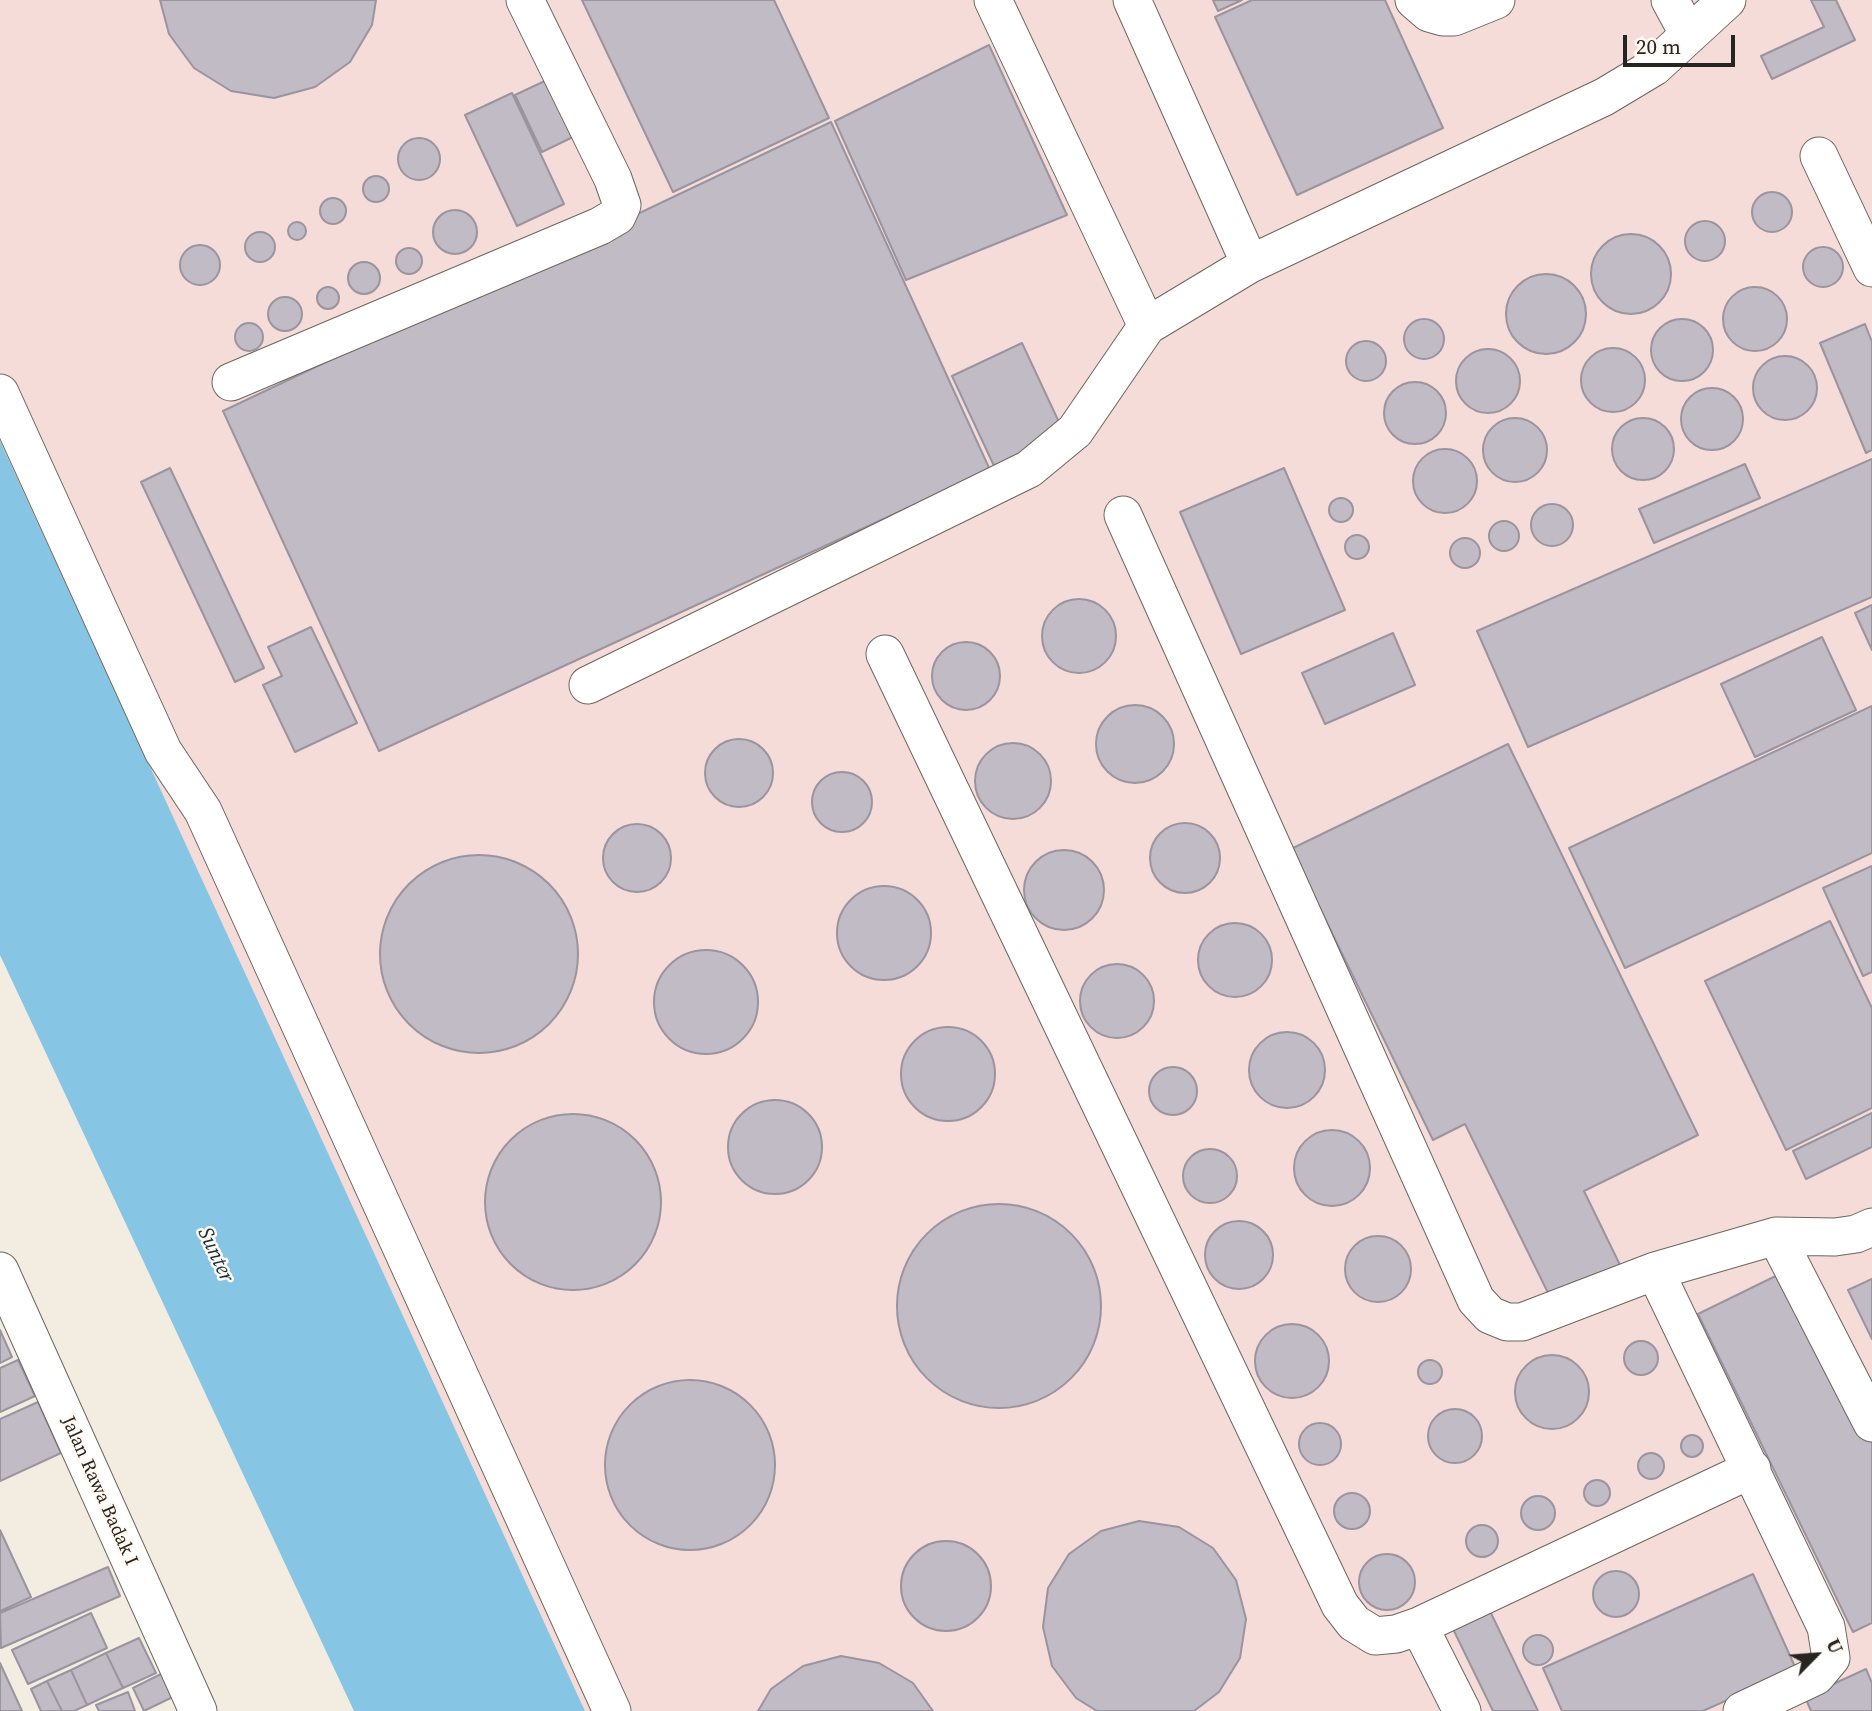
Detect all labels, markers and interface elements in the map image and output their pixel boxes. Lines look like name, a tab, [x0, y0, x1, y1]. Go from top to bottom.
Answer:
scale bar	[1627, 21, 1739, 65]
text: 20 m	[1636, 32, 1681, 61]
water label: Sunter	[191, 1224, 239, 1286]
street label: Jalan Rawa Badak I	[56, 1413, 142, 1569]
north arrow	[1781, 1620, 1851, 1690]
text: U	[1820, 1634, 1850, 1658]

